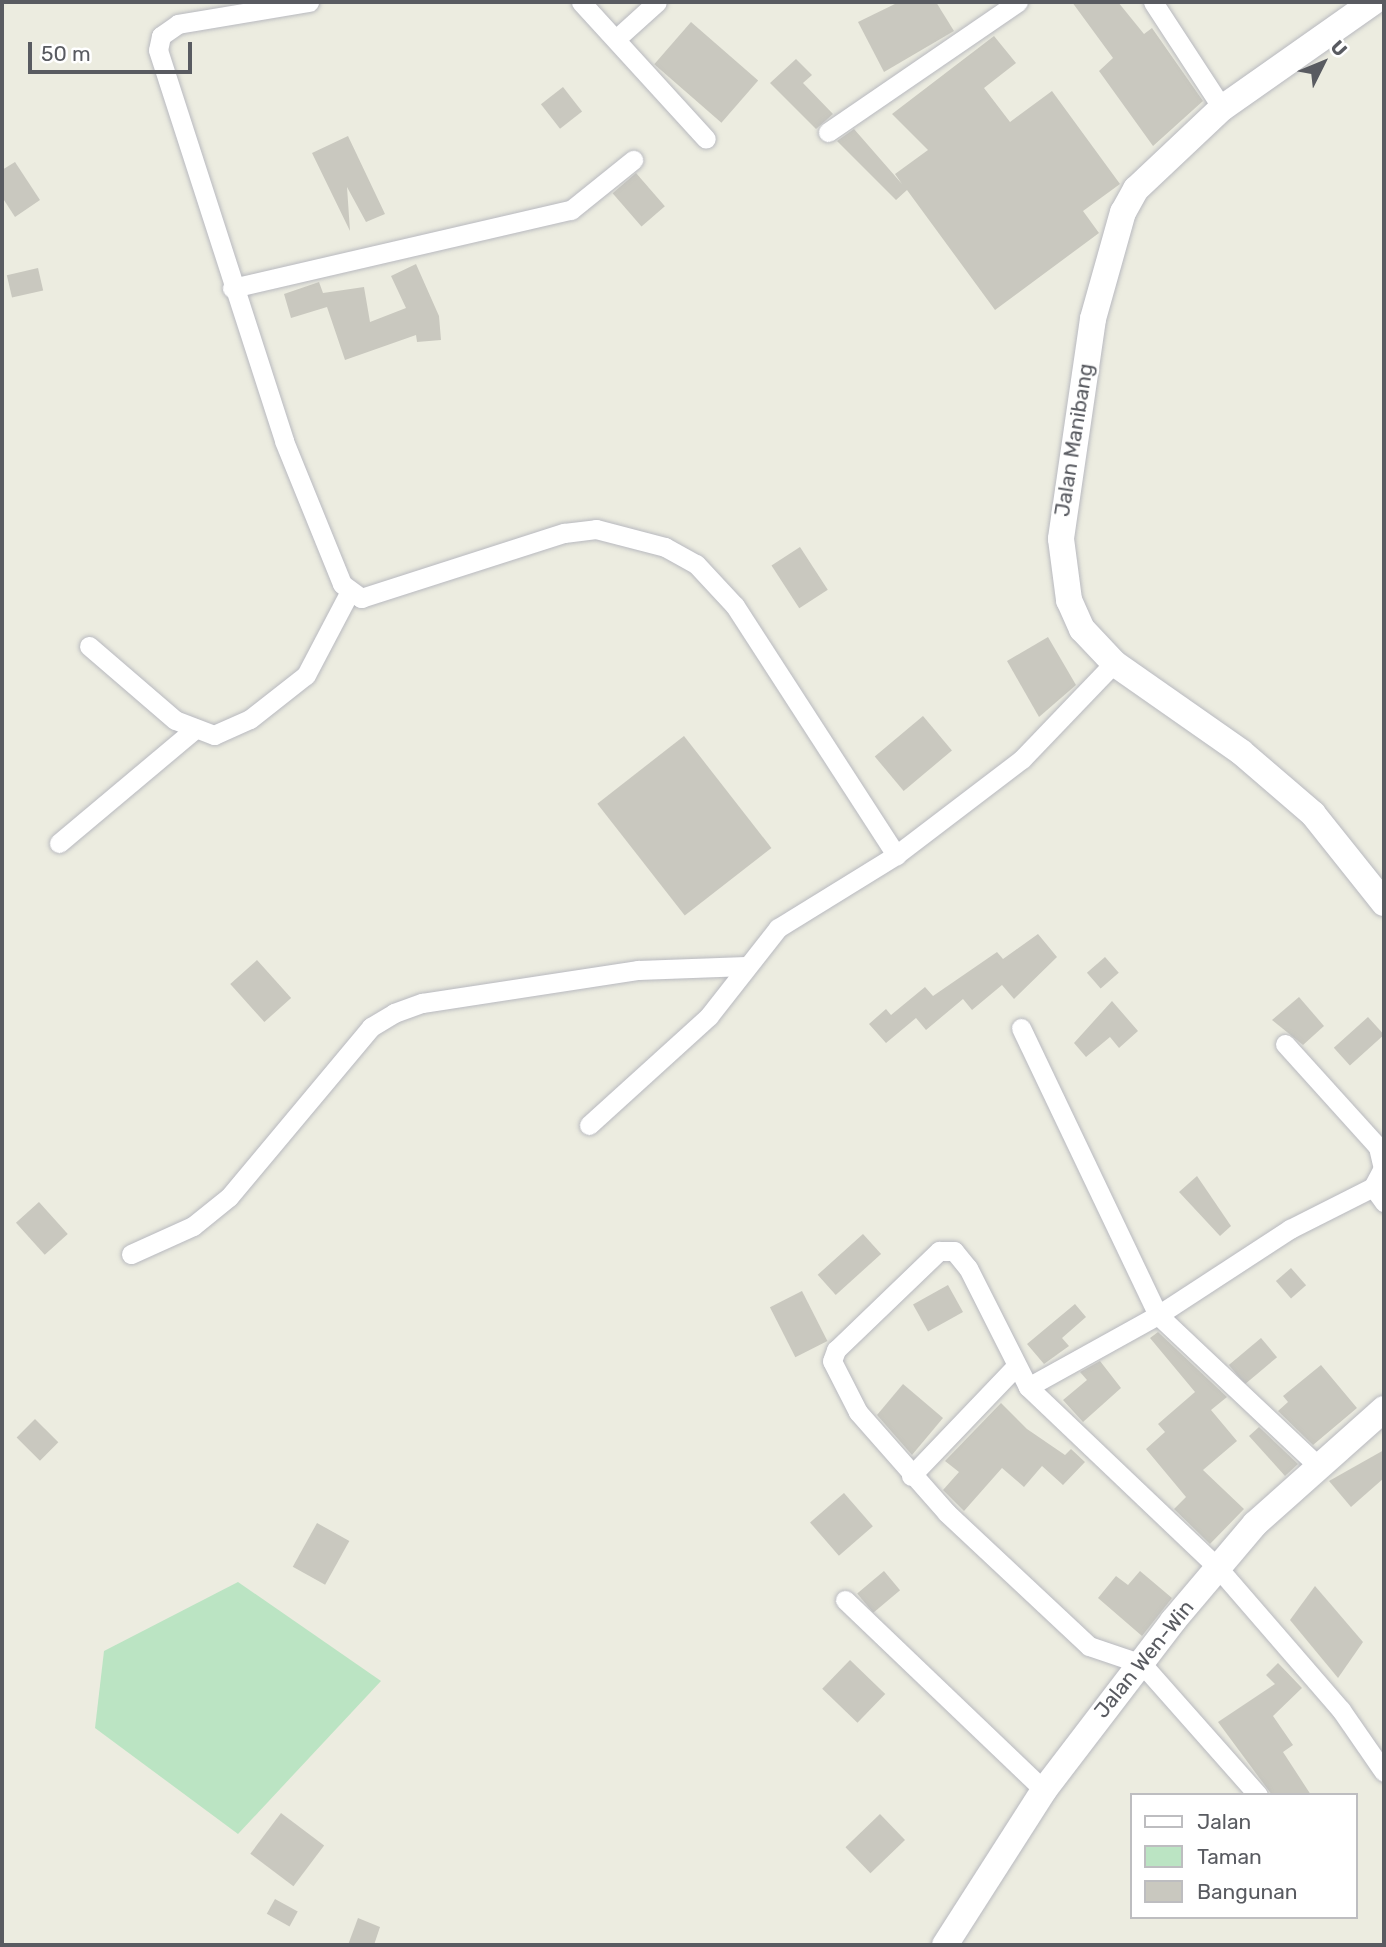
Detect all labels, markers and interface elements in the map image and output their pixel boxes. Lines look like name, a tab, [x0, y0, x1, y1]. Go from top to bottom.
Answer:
scale bar	[32, 28, 196, 72]
north arrow	[1288, 28, 1358, 98]
text: U	[1326, 35, 1352, 61]
text: 50 m	[41, 41, 91, 66]
street label: Jalan Manibang	[1049, 362, 1099, 518]
street label: Jalan Wen-Win	[1089, 1595, 1199, 1723]
legend	[1130, 1793, 1358, 1919]
text: Jalan	[1197, 1809, 1251, 1834]
text: Taman	[1197, 1844, 1262, 1869]
text: Bangunan	[1197, 1879, 1298, 1904]

